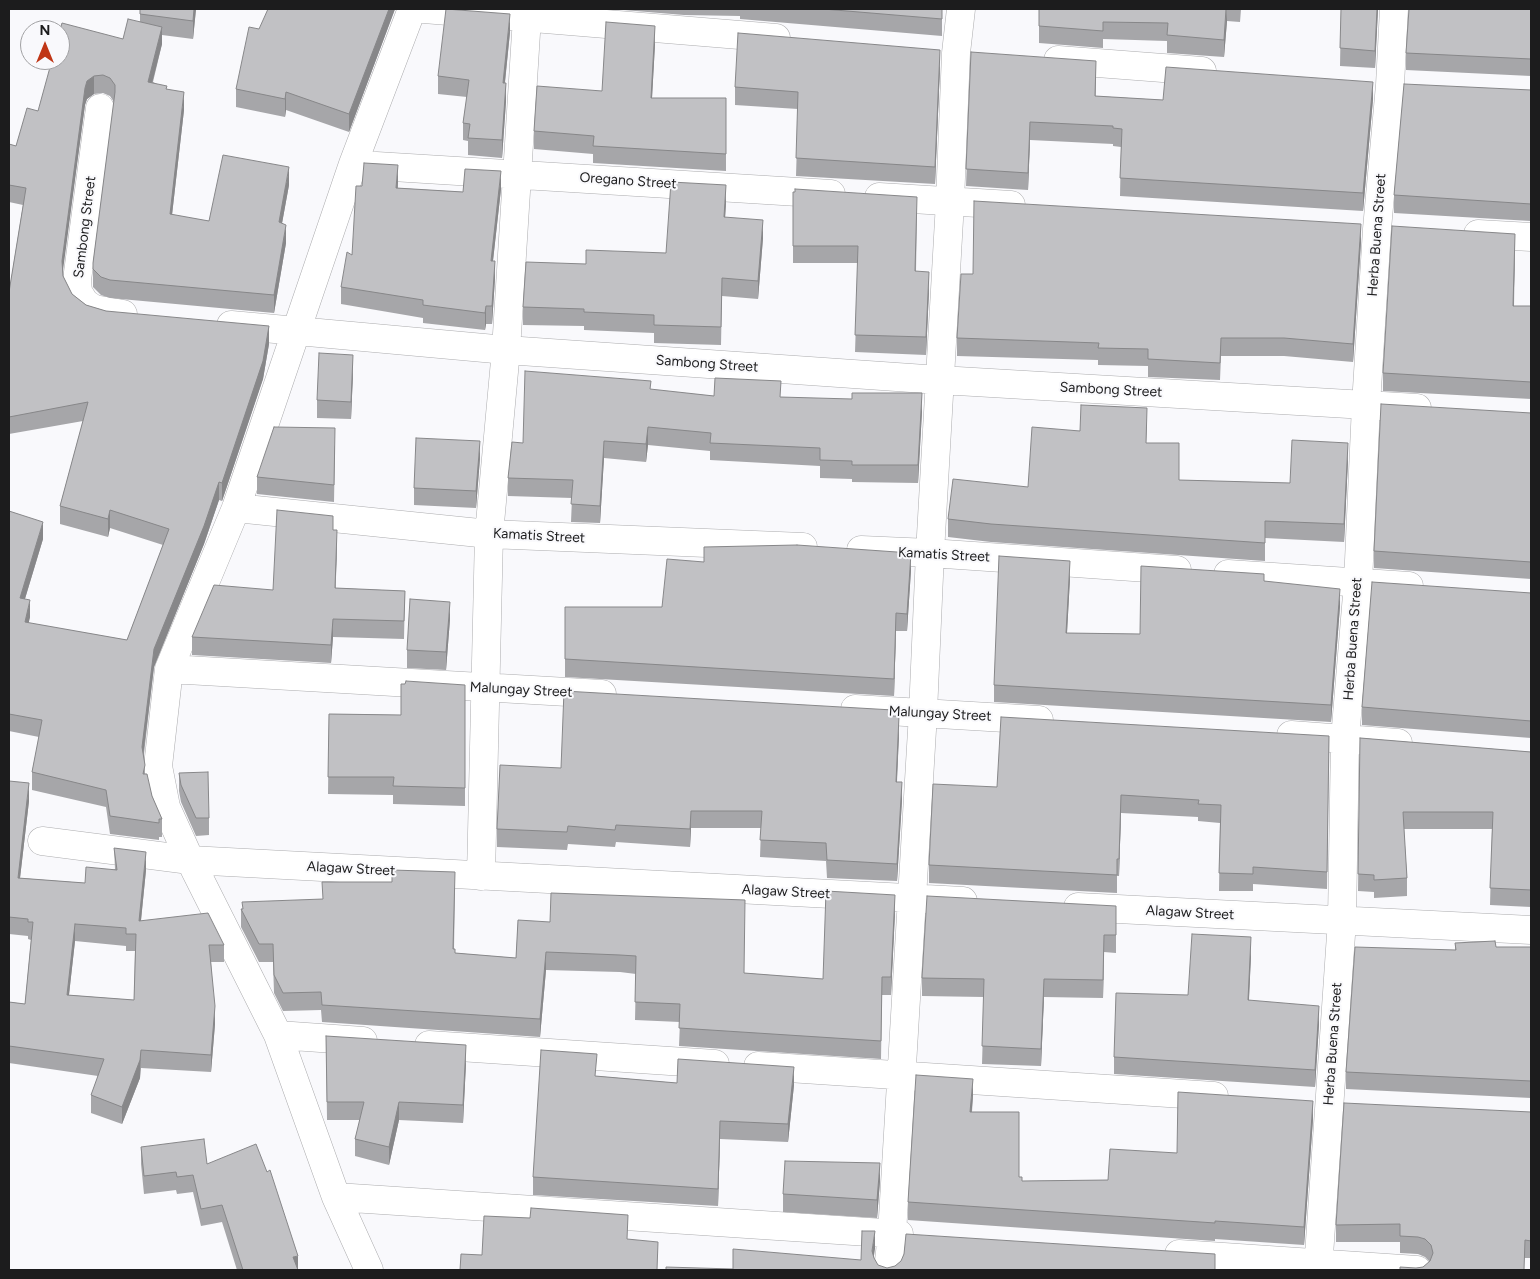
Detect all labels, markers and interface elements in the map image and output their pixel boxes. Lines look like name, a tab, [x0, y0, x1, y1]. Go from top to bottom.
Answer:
north arrow	[20, 20, 70, 70]
text: N	[40, 22, 50, 39]
street label: Oregano Street	[579, 169, 677, 193]
street label: Herba Buena Street	[1364, 173, 1390, 297]
street label: Sambong Street	[70, 175, 100, 279]
street label: Sambong Street	[655, 352, 759, 376]
street label: Sambong Street	[1059, 379, 1163, 401]
street label: Kamatis Street	[492, 525, 586, 547]
street label: Kamatis Street	[897, 544, 991, 566]
street label: Herba Buena Street	[1340, 577, 1366, 701]
street label: Malungay Street	[469, 679, 573, 701]
street label: Malungay Street	[888, 703, 992, 725]
street label: Alagaw Street	[306, 858, 396, 880]
street label: Alagaw Street	[741, 881, 831, 903]
street label: Alagaw Street	[1145, 902, 1235, 924]
street label: Herba Buena Street	[1320, 982, 1346, 1106]

